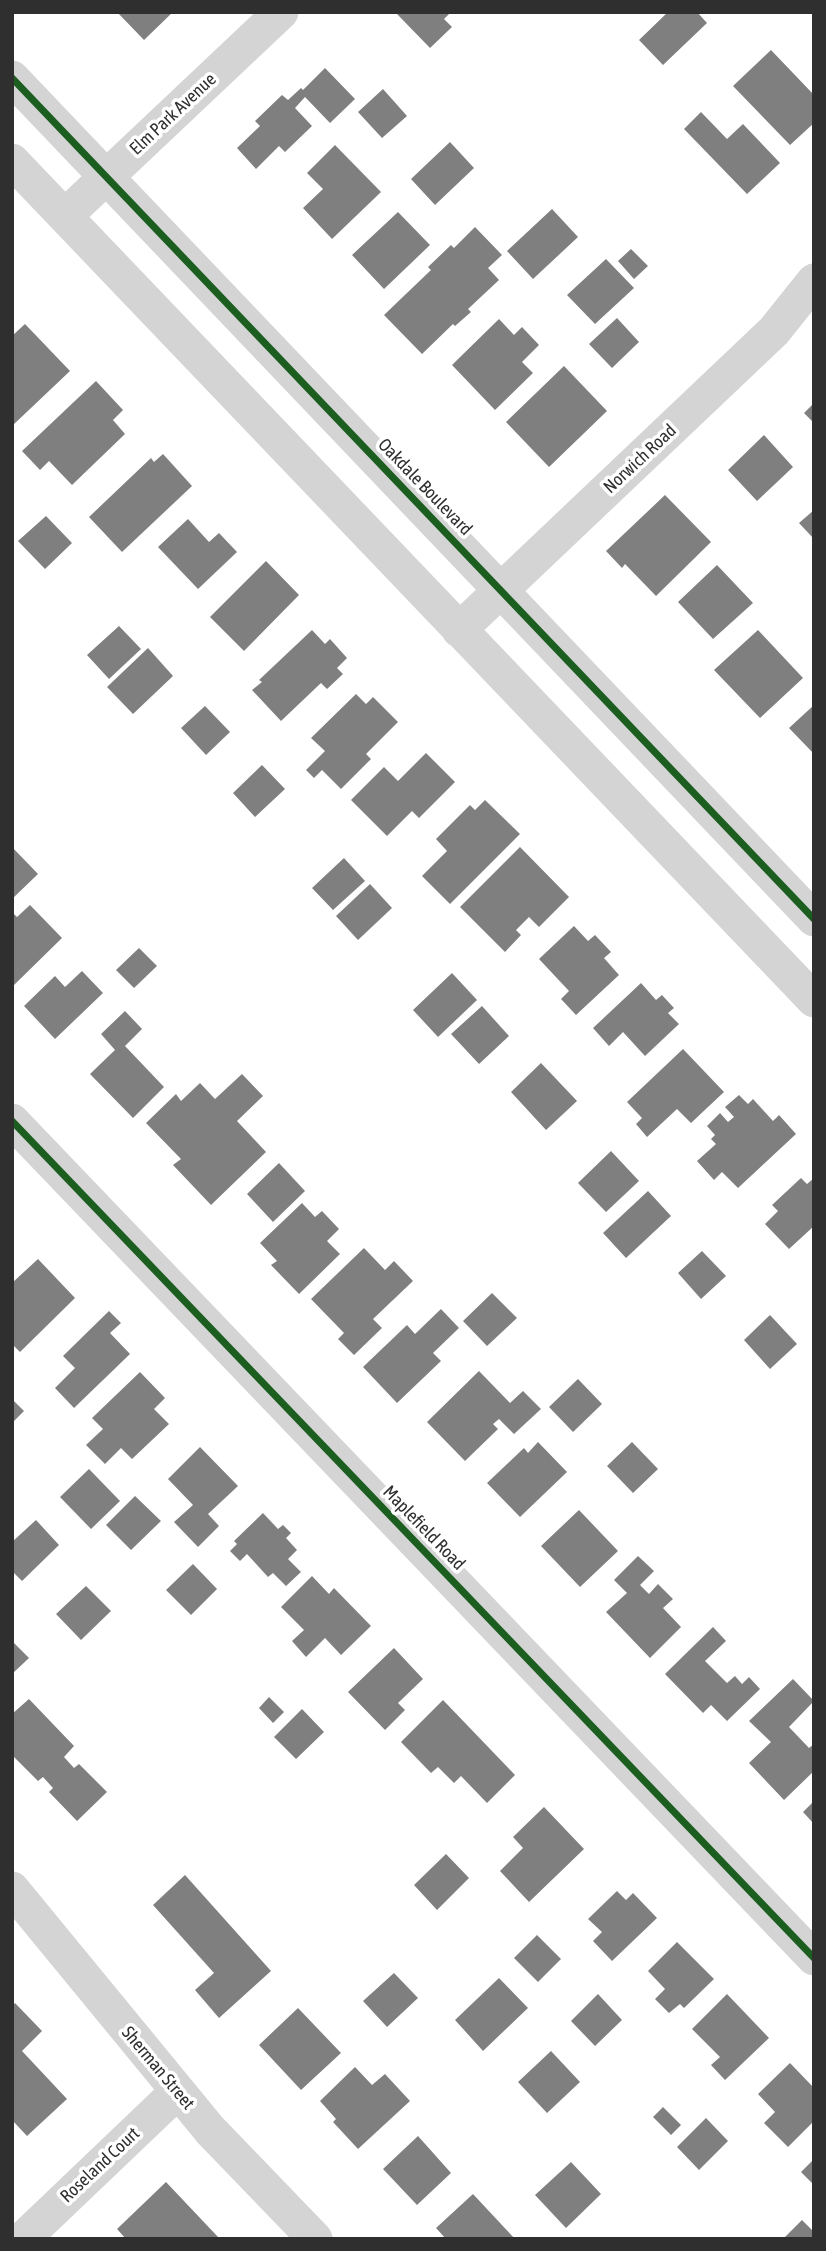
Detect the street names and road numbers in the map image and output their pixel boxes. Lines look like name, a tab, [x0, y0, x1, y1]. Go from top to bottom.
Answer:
street label: Elm Park Avenue	[125, 69, 221, 159]
street label: Norwich Road	[599, 420, 681, 498]
street label: Oakdale Boulevard	[373, 434, 477, 540]
street label: Maplefield Road	[378, 1481, 470, 1575]
street label: Sherman Street	[117, 2022, 199, 2114]
street label: Roseland Court	[56, 2123, 144, 2207]

